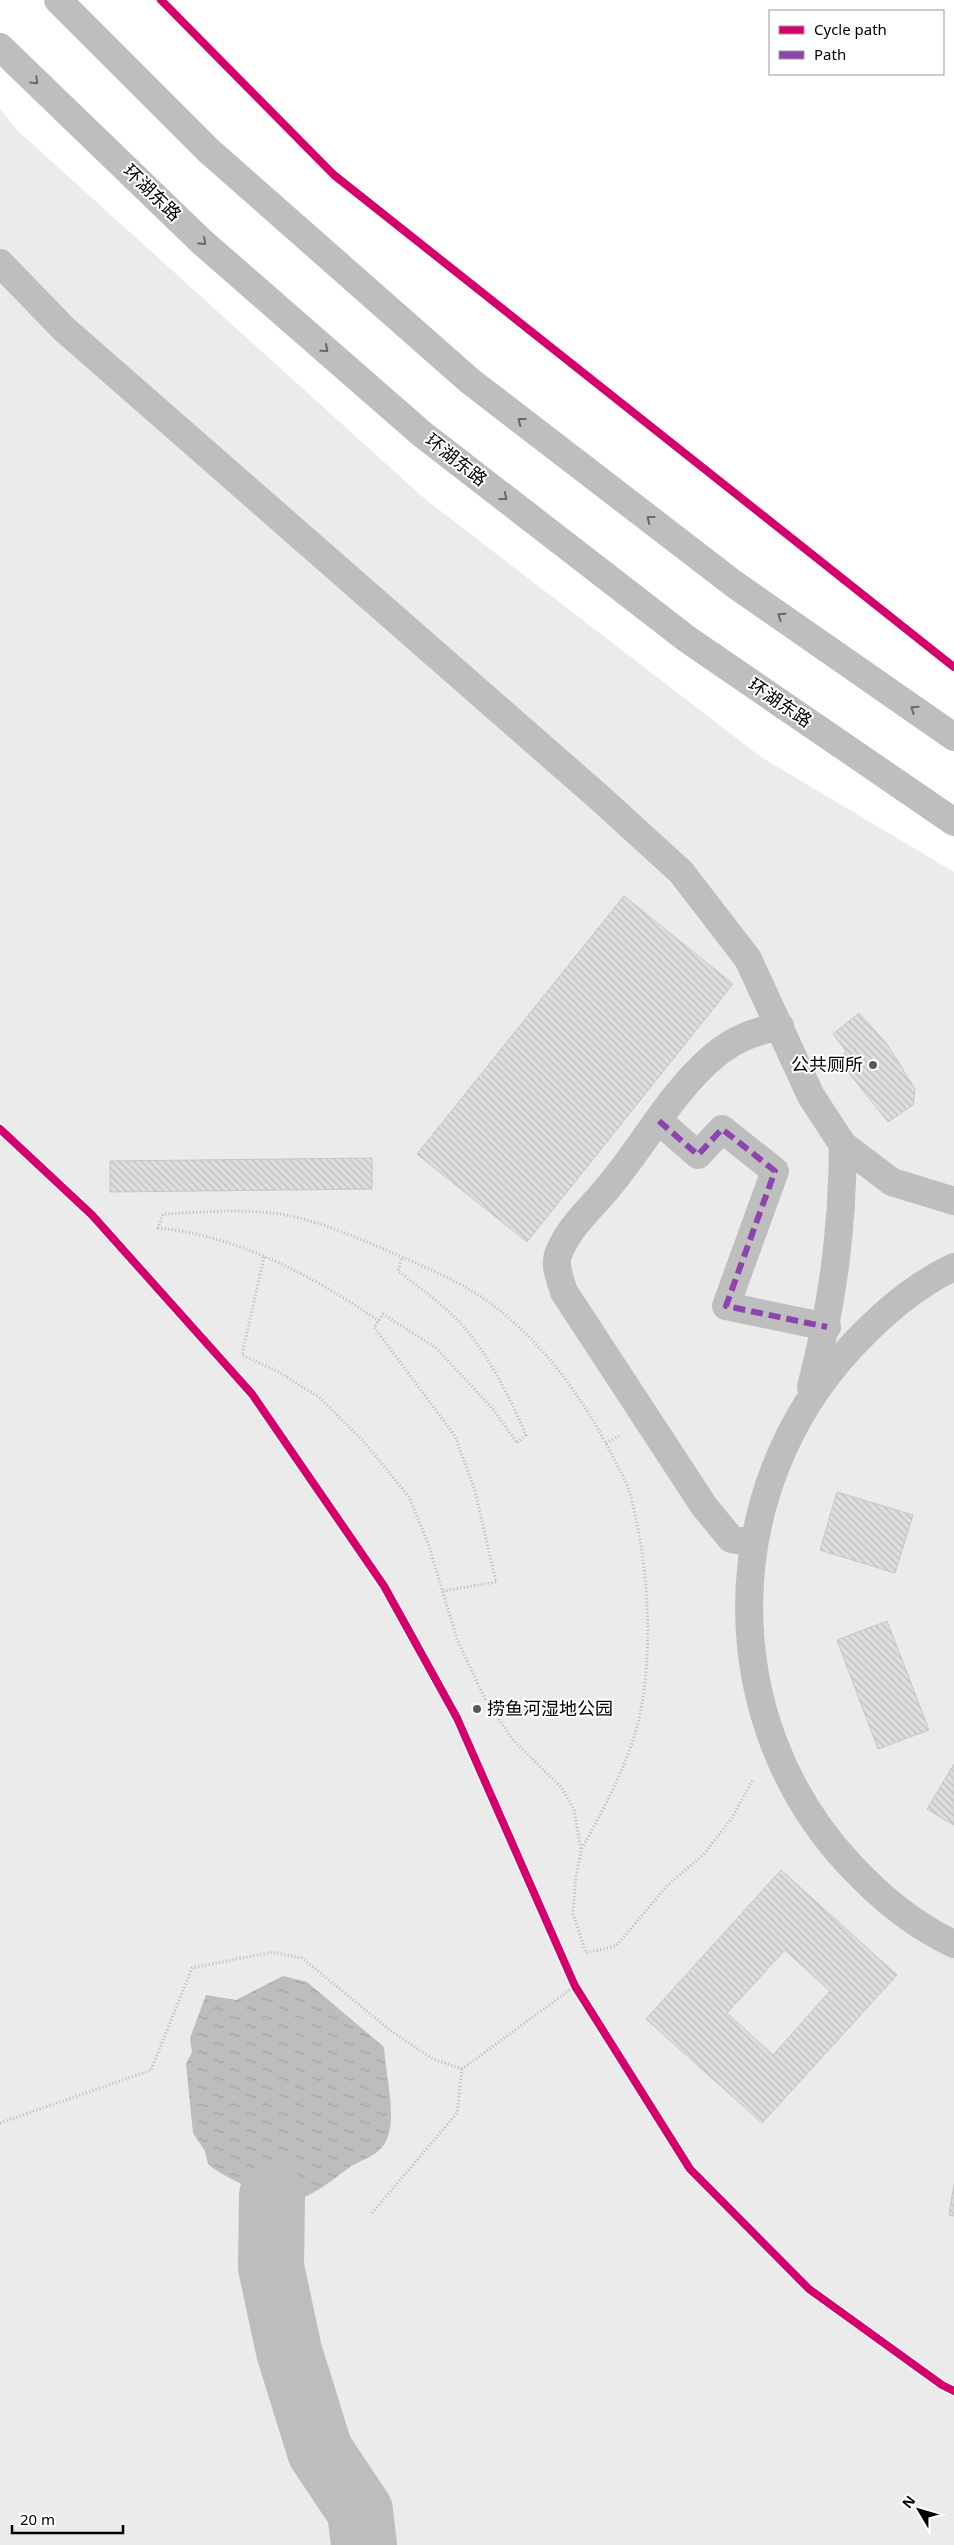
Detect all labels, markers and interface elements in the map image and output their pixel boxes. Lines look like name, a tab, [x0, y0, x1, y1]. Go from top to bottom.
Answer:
legend	[769, 10, 944, 75]
text: Cycle path	[814, 19, 887, 39]
text: Path	[814, 44, 846, 64]
one-way arrow	[29, 75, 38, 84]
street label: 环湖东路	[118, 159, 187, 226]
one-way arrow	[197, 236, 206, 245]
one-way arrow	[319, 343, 328, 351]
one-way arrow	[518, 418, 527, 426]
street label: 环湖东路	[421, 428, 492, 491]
one-way arrow	[498, 491, 508, 500]
one-way arrow	[647, 517, 656, 525]
one-way arrow	[777, 613, 786, 622]
street label: 环湖东路	[744, 672, 817, 732]
one-way arrow	[910, 706, 920, 715]
place label: 公共厕所	[791, 1052, 863, 1076]
marker: 公共厕所	[867, 1059, 879, 1071]
place label: 捞鱼河湿地公园	[487, 1696, 613, 1720]
marker: 捞鱼河湿地公园	[471, 1703, 483, 1715]
north arrow	[894, 2485, 944, 2535]
text: N	[897, 2491, 919, 2512]
scale bar	[12, 2502, 124, 2534]
text: 20 m	[20, 2509, 55, 2529]

